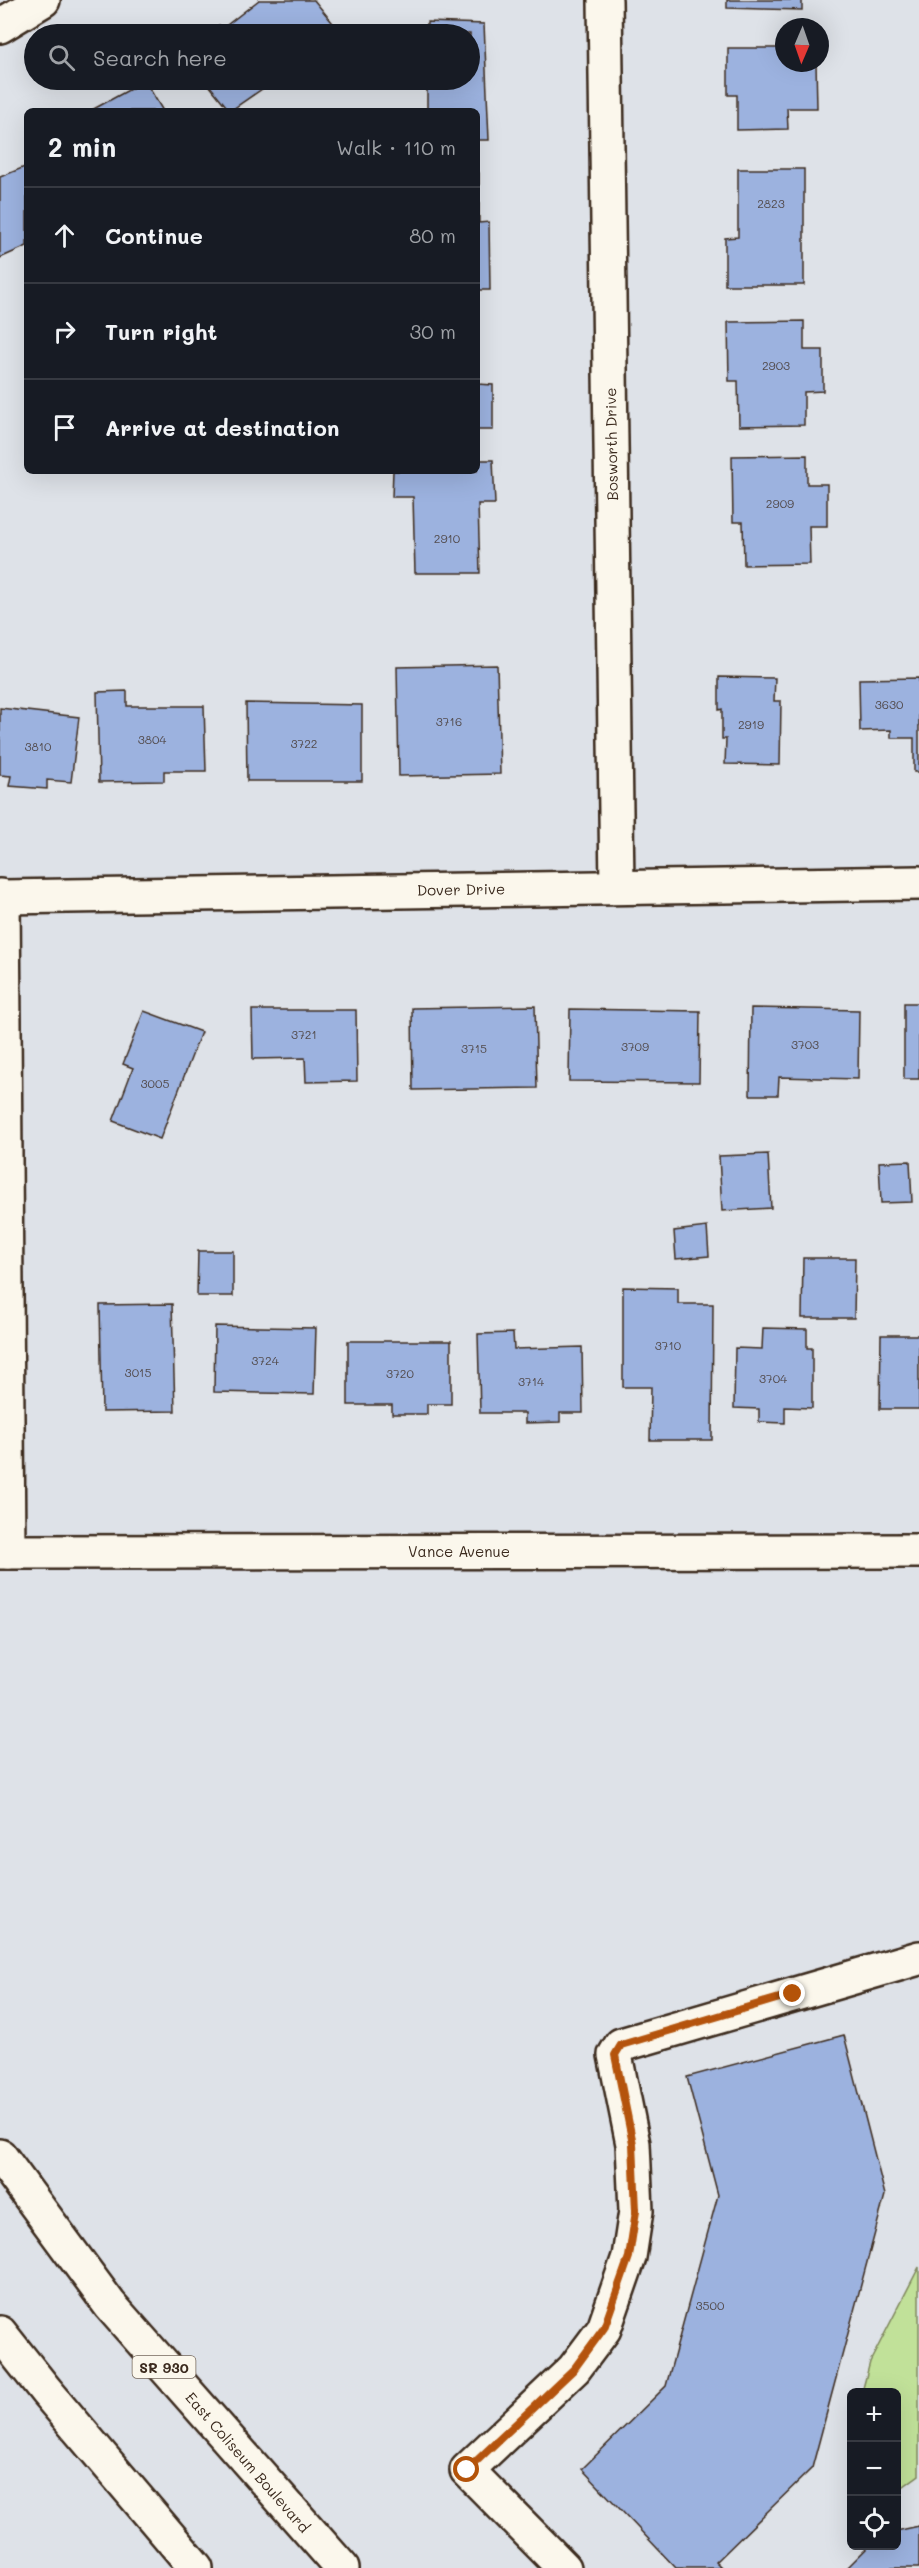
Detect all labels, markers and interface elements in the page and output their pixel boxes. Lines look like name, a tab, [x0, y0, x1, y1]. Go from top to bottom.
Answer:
north arrow	[775, 18, 829, 72]
search box	[24, 24, 480, 90]
icon: search	[45, 41, 78, 74]
text: Search here	[93, 43, 227, 72]
text: 2 min	[48, 130, 116, 164]
text: Walk · 110 m	[336, 134, 456, 160]
house number: 2823	[757, 195, 785, 211]
icon: ahead	[48, 219, 81, 252]
text: Continue	[105, 221, 203, 250]
text: 80 m	[409, 222, 456, 248]
icon: right	[48, 315, 81, 348]
text: Turn right	[105, 317, 217, 346]
text: 30 m	[410, 318, 456, 344]
house number: 2903	[762, 357, 790, 373]
street label: Bosworth Drive	[600, 387, 622, 501]
icon: arrive	[48, 411, 81, 444]
text: Arrive at destination	[105, 413, 340, 442]
house number: 2909	[766, 495, 794, 511]
house number: 2910	[434, 530, 461, 546]
house number: 3630	[875, 696, 904, 712]
house number: 3716	[436, 713, 462, 729]
house number: 2919	[738, 716, 764, 732]
house number: 3804	[138, 731, 166, 747]
house number: 3722	[290, 735, 318, 751]
house number: 3810	[24, 738, 52, 754]
street label: Dover Drive	[417, 878, 505, 900]
house number: 3721	[291, 1026, 317, 1042]
house number: 3703	[791, 1036, 819, 1052]
house number: 3709	[621, 1038, 649, 1054]
house number: 3715	[461, 1040, 487, 1056]
house number: 3005	[141, 1075, 169, 1091]
house number: 3710	[655, 1337, 682, 1353]
house number: 3724	[251, 1352, 279, 1368]
house number: 3015	[125, 1364, 151, 1380]
house number: 3720	[386, 1365, 414, 1381]
house number: 3704	[759, 1370, 787, 1386]
house number: 3714	[518, 1373, 544, 1389]
street label: Vance Avenue	[408, 1541, 510, 1561]
route end	[779, 1980, 805, 2006]
house number: 3500	[696, 2297, 725, 2313]
road number: SR 930	[132, 2356, 195, 2378]
street label: East Coliseum Boulevard	[181, 2388, 315, 2536]
map controls	[847, 2388, 901, 2550]
button: +	[847, 2388, 901, 2442]
button: −	[847, 2442, 901, 2496]
route start	[453, 2456, 479, 2482]
button: locate	[847, 2496, 901, 2550]

